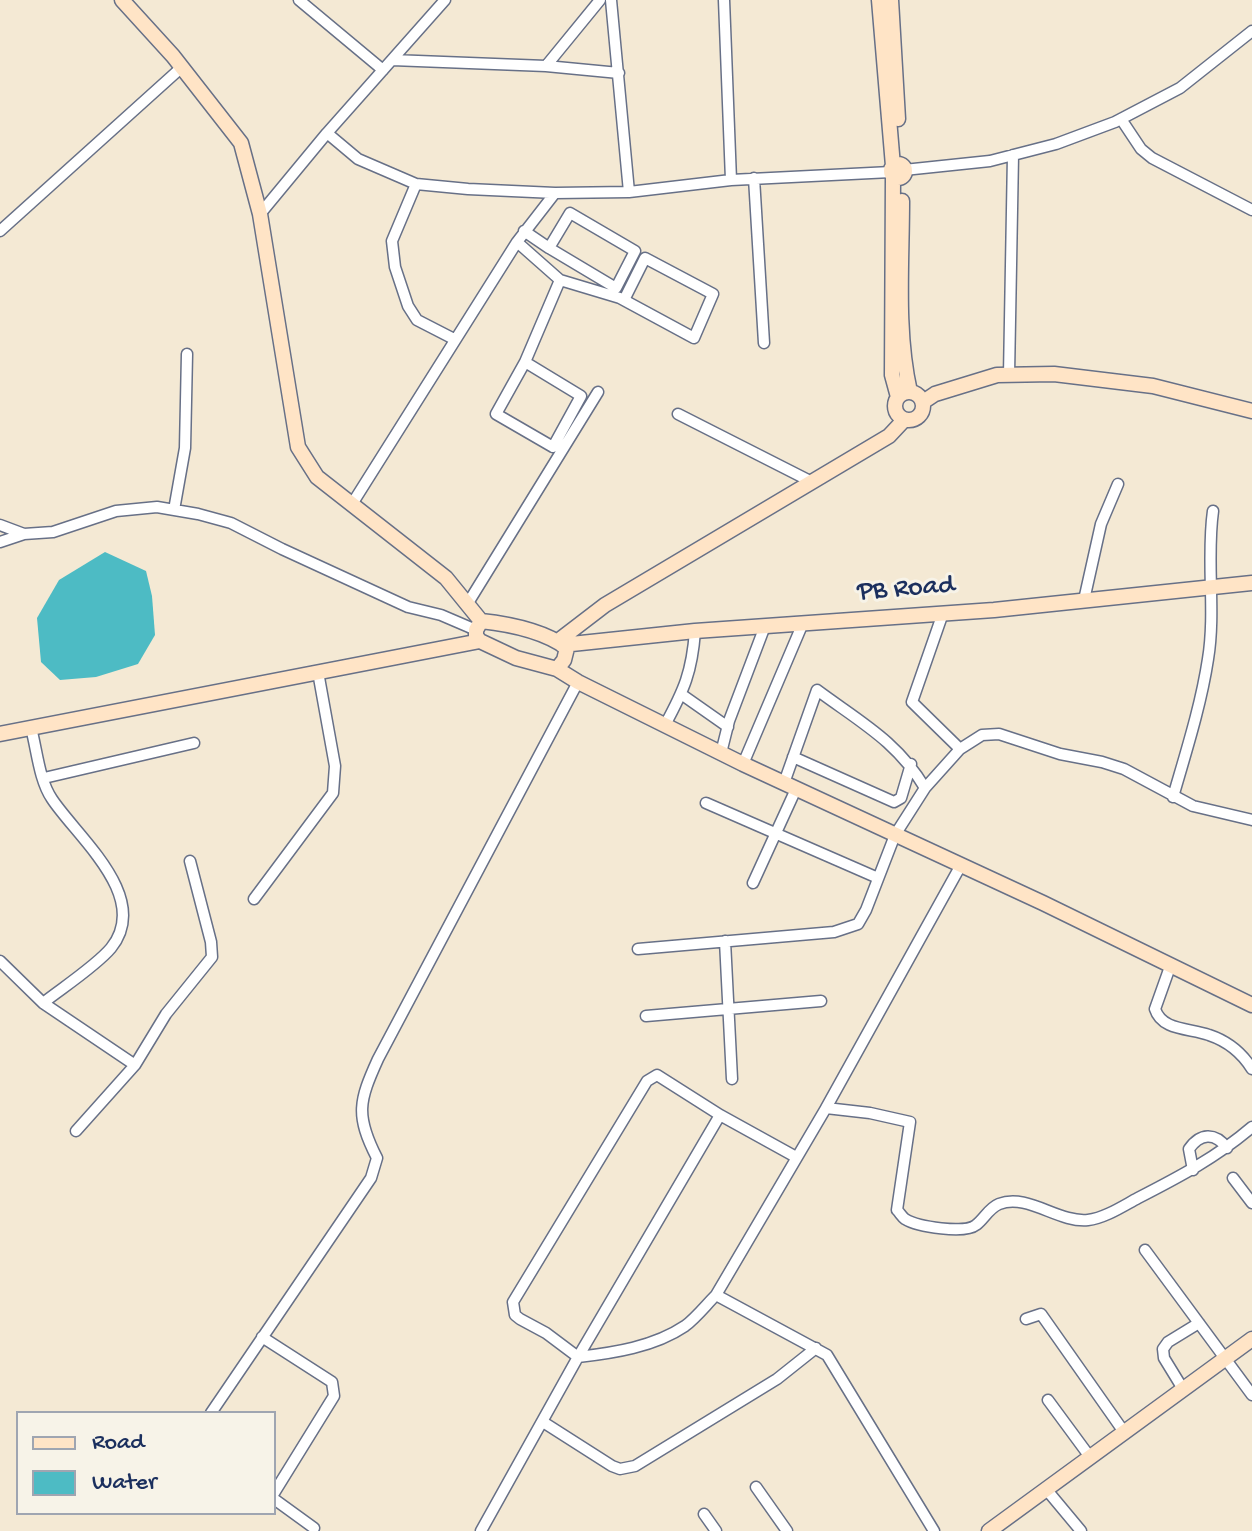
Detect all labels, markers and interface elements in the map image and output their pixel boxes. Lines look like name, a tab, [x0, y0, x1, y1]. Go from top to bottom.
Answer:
street label: PB Road	[856, 570, 956, 610]
legend	[16, 1411, 276, 1515]
text: Road	[92, 1429, 144, 1458]
text: Water	[92, 1469, 156, 1498]

